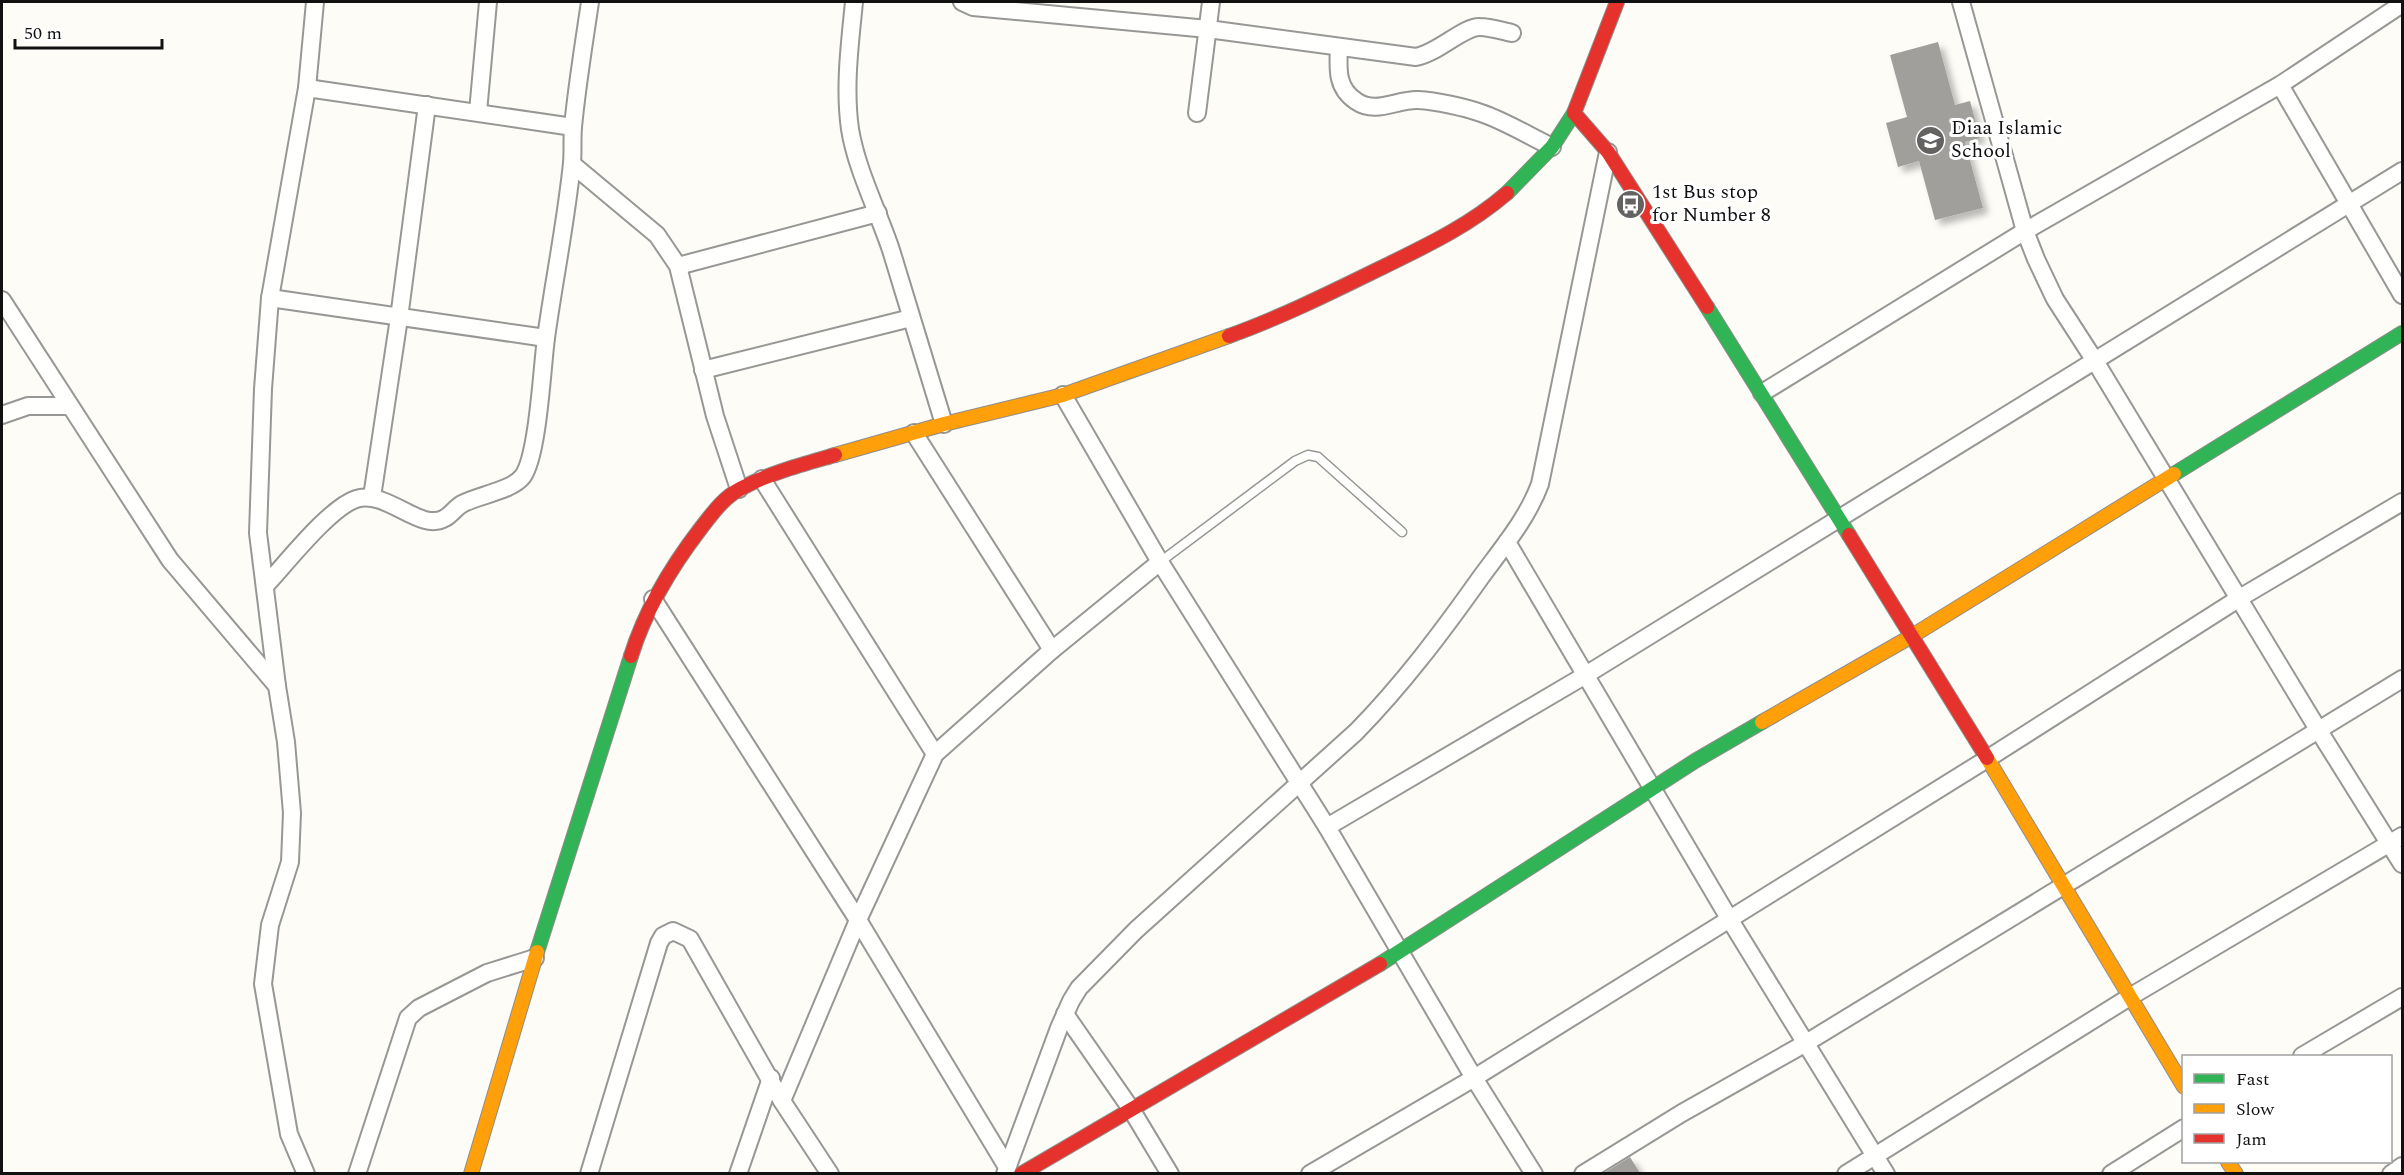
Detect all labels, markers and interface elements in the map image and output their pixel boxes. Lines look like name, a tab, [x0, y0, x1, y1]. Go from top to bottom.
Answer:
scale bar	[15, 12, 162, 50]
text: 50 m	[24, 20, 62, 47]
place label: Diaa Islamic School	[1951, 113, 2062, 166]
school or university icon: Diaa Islamic School	[1914, 124, 1946, 156]
place label: 1st Bus stop for Number 8	[1652, 177, 1771, 230]
bus stop icon: 1st Bus stop for Number 8	[1615, 188, 1647, 220]
legend	[2182, 1055, 2392, 1163]
text: Fast	[2236, 1066, 2269, 1093]
text: Slow	[2236, 1096, 2275, 1123]
text: Jam	[2236, 1126, 2267, 1153]

